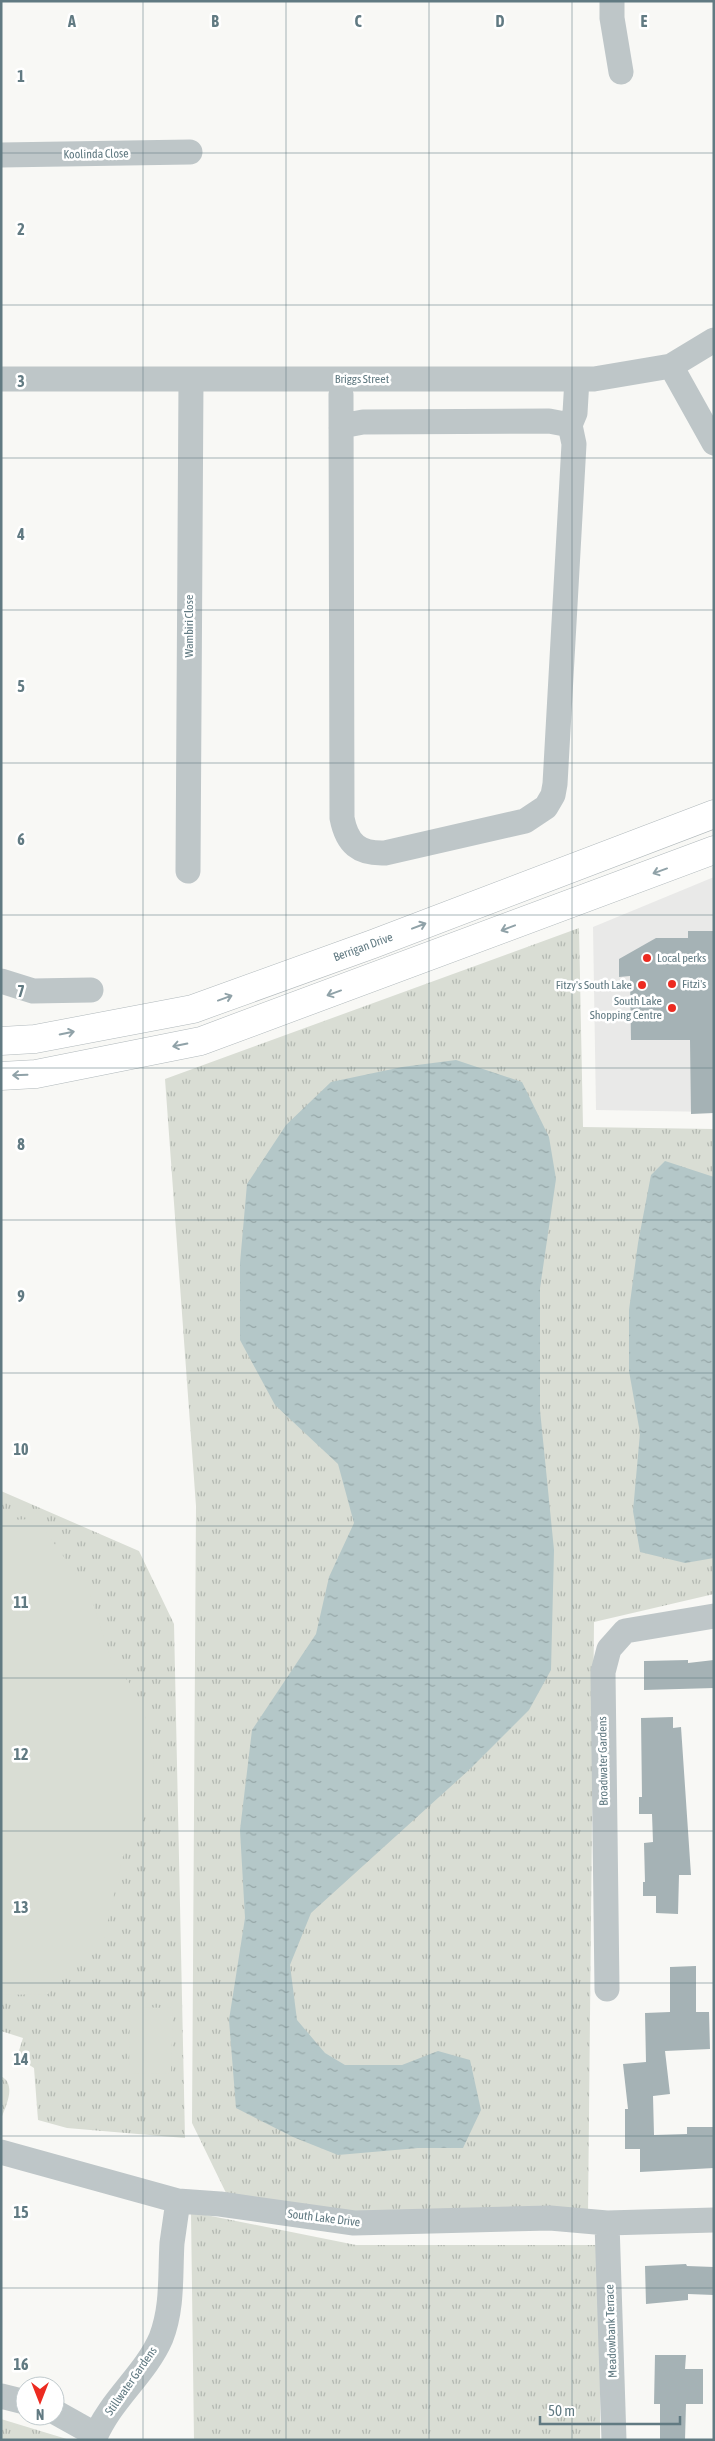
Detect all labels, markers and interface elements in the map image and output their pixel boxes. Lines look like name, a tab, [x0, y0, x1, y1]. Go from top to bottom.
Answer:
text: A	[67, 12, 76, 30]
text: B	[211, 12, 219, 30]
text: C	[354, 12, 362, 30]
text: D	[496, 12, 505, 30]
text: E	[641, 12, 648, 30]
text: 1	[17, 67, 25, 85]
street label: Koolinda Close	[63, 146, 129, 162]
text: 2	[17, 220, 25, 238]
text: 3	[17, 372, 25, 390]
street label: Briggs Street	[335, 372, 390, 386]
text: 4	[16, 525, 25, 543]
street label: Wambiri Close	[182, 595, 196, 657]
text: 5	[17, 677, 25, 695]
text: 6	[17, 830, 25, 848]
one-way arrow	[653, 867, 669, 876]
one-way arrow	[411, 921, 426, 930]
one-way arrow	[501, 924, 516, 933]
street label: Berrigan Drive	[331, 930, 395, 964]
place label: Local perks	[657, 951, 706, 965]
marker: Local perks	[641, 952, 653, 964]
place label: Fitzi's	[682, 977, 706, 991]
place label: Fitzy's South Lake	[556, 978, 632, 992]
marker: Fitzi's	[666, 978, 678, 990]
marker: Fitzy's South Lake	[636, 979, 648, 991]
text: 7	[17, 982, 25, 1000]
one-way arrow	[326, 989, 342, 998]
one-way arrow	[217, 993, 232, 1002]
place label: South Lake Shopping Centre	[590, 994, 662, 1022]
marker: South Lake Shopping Centre	[666, 1002, 678, 1014]
one-way arrow	[58, 1028, 74, 1037]
one-way arrow	[172, 1041, 188, 1051]
one-way arrow	[13, 1070, 29, 1079]
text: 8	[17, 1135, 25, 1153]
text: 9	[17, 1287, 25, 1305]
text: 10	[13, 1440, 29, 1458]
text: 11	[13, 1593, 29, 1611]
street label: Broadwater Gardens	[595, 1716, 611, 1806]
text: 12	[13, 1745, 29, 1763]
text: 13	[13, 1898, 29, 1916]
text: 14	[13, 2050, 29, 2068]
text: 15	[13, 2203, 29, 2221]
street label: South Lake Drive	[287, 2207, 361, 2229]
street label: Meadowbank Terrace	[602, 2284, 620, 2378]
street label: Stillwater Gardens	[102, 2344, 160, 2418]
text: 16	[13, 2355, 29, 2373]
north arrow	[15, 2376, 65, 2426]
scale bar	[540, 2394, 680, 2426]
text: 50 m	[548, 2402, 575, 2419]
text: N	[36, 2406, 44, 2422]

